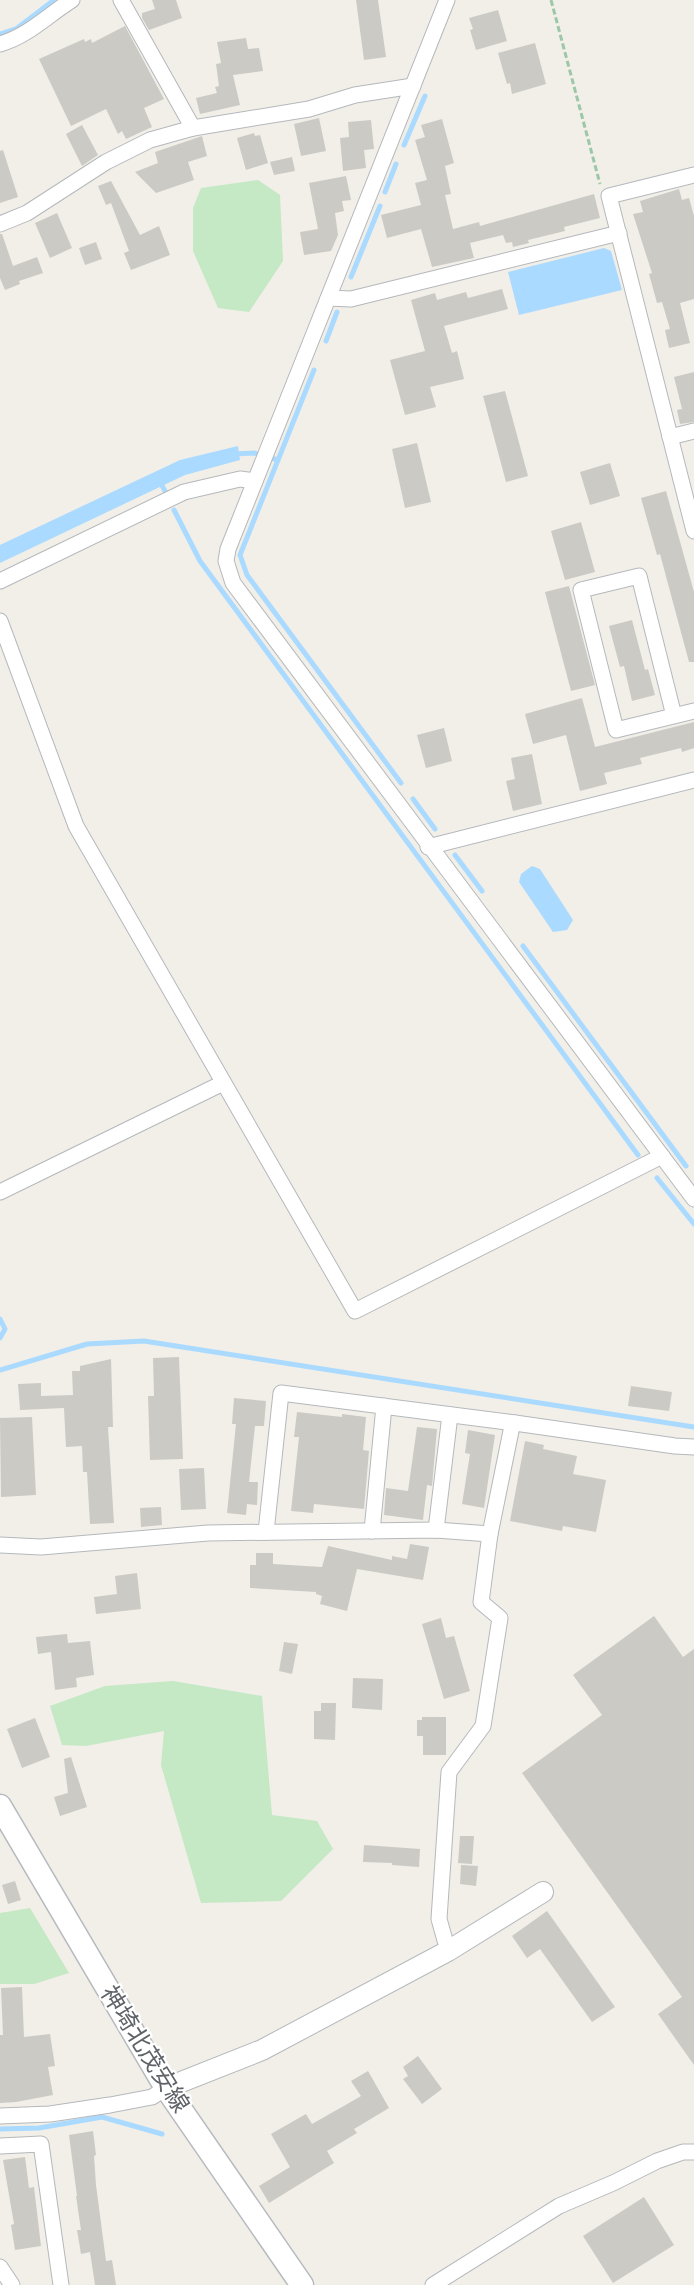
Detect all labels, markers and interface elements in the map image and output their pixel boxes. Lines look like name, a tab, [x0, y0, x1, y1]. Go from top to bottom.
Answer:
street label: 神埼北茂安線	[96, 1981, 194, 2117]

